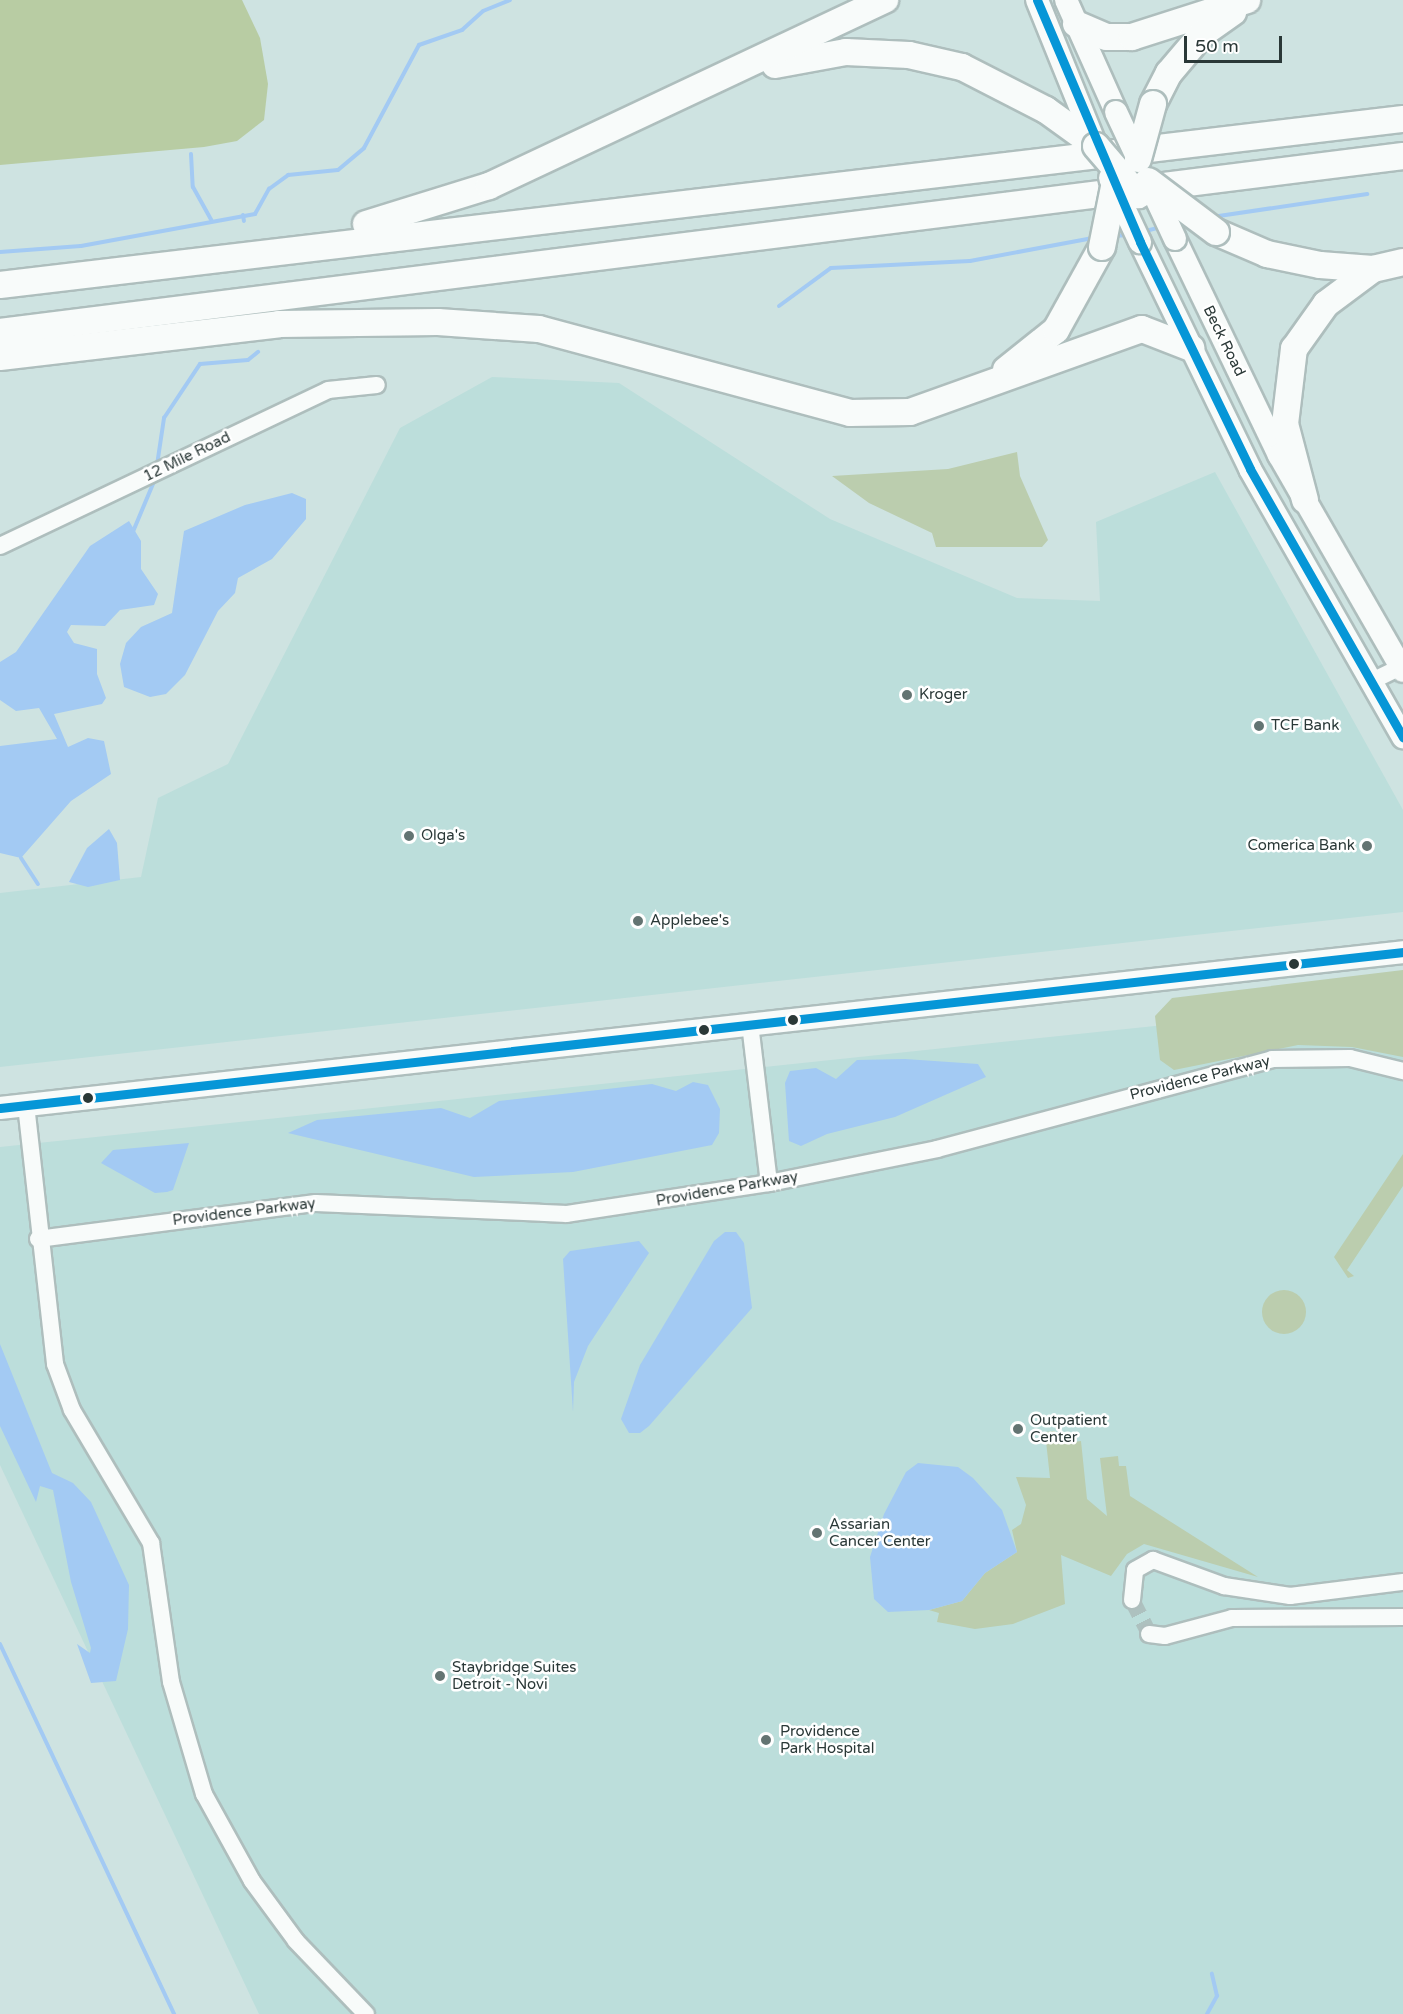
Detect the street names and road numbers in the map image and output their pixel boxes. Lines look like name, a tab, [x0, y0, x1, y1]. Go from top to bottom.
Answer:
street label: Beck Road	[1199, 303, 1249, 379]
street label: 12 Mile Road	[141, 428, 233, 486]
street label: Providence Parkway	[1128, 1052, 1272, 1104]
street label: Providence Parkway	[655, 1168, 799, 1210]
street label: Providence Parkway	[172, 1194, 316, 1230]

